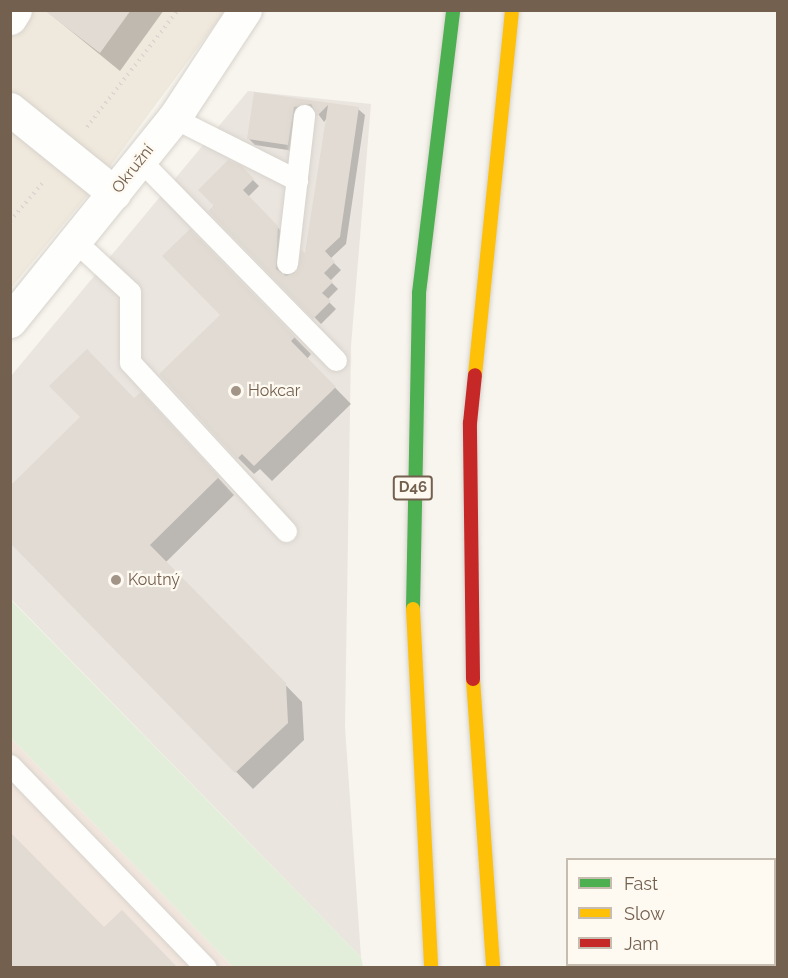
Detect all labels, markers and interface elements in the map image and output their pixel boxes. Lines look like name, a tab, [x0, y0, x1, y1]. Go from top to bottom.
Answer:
street label: Okružní	[108, 141, 158, 197]
place label: Hokcar	[248, 381, 300, 401]
marker: Hokcar	[229, 384, 243, 398]
road number: D46	[392, 476, 434, 500]
place label: Koutný	[128, 570, 180, 590]
marker: Koutný	[109, 573, 123, 587]
legend	[566, 858, 776, 966]
text: Fast	[624, 873, 658, 894]
text: Slow	[624, 903, 665, 924]
text: Jam	[624, 933, 659, 954]

